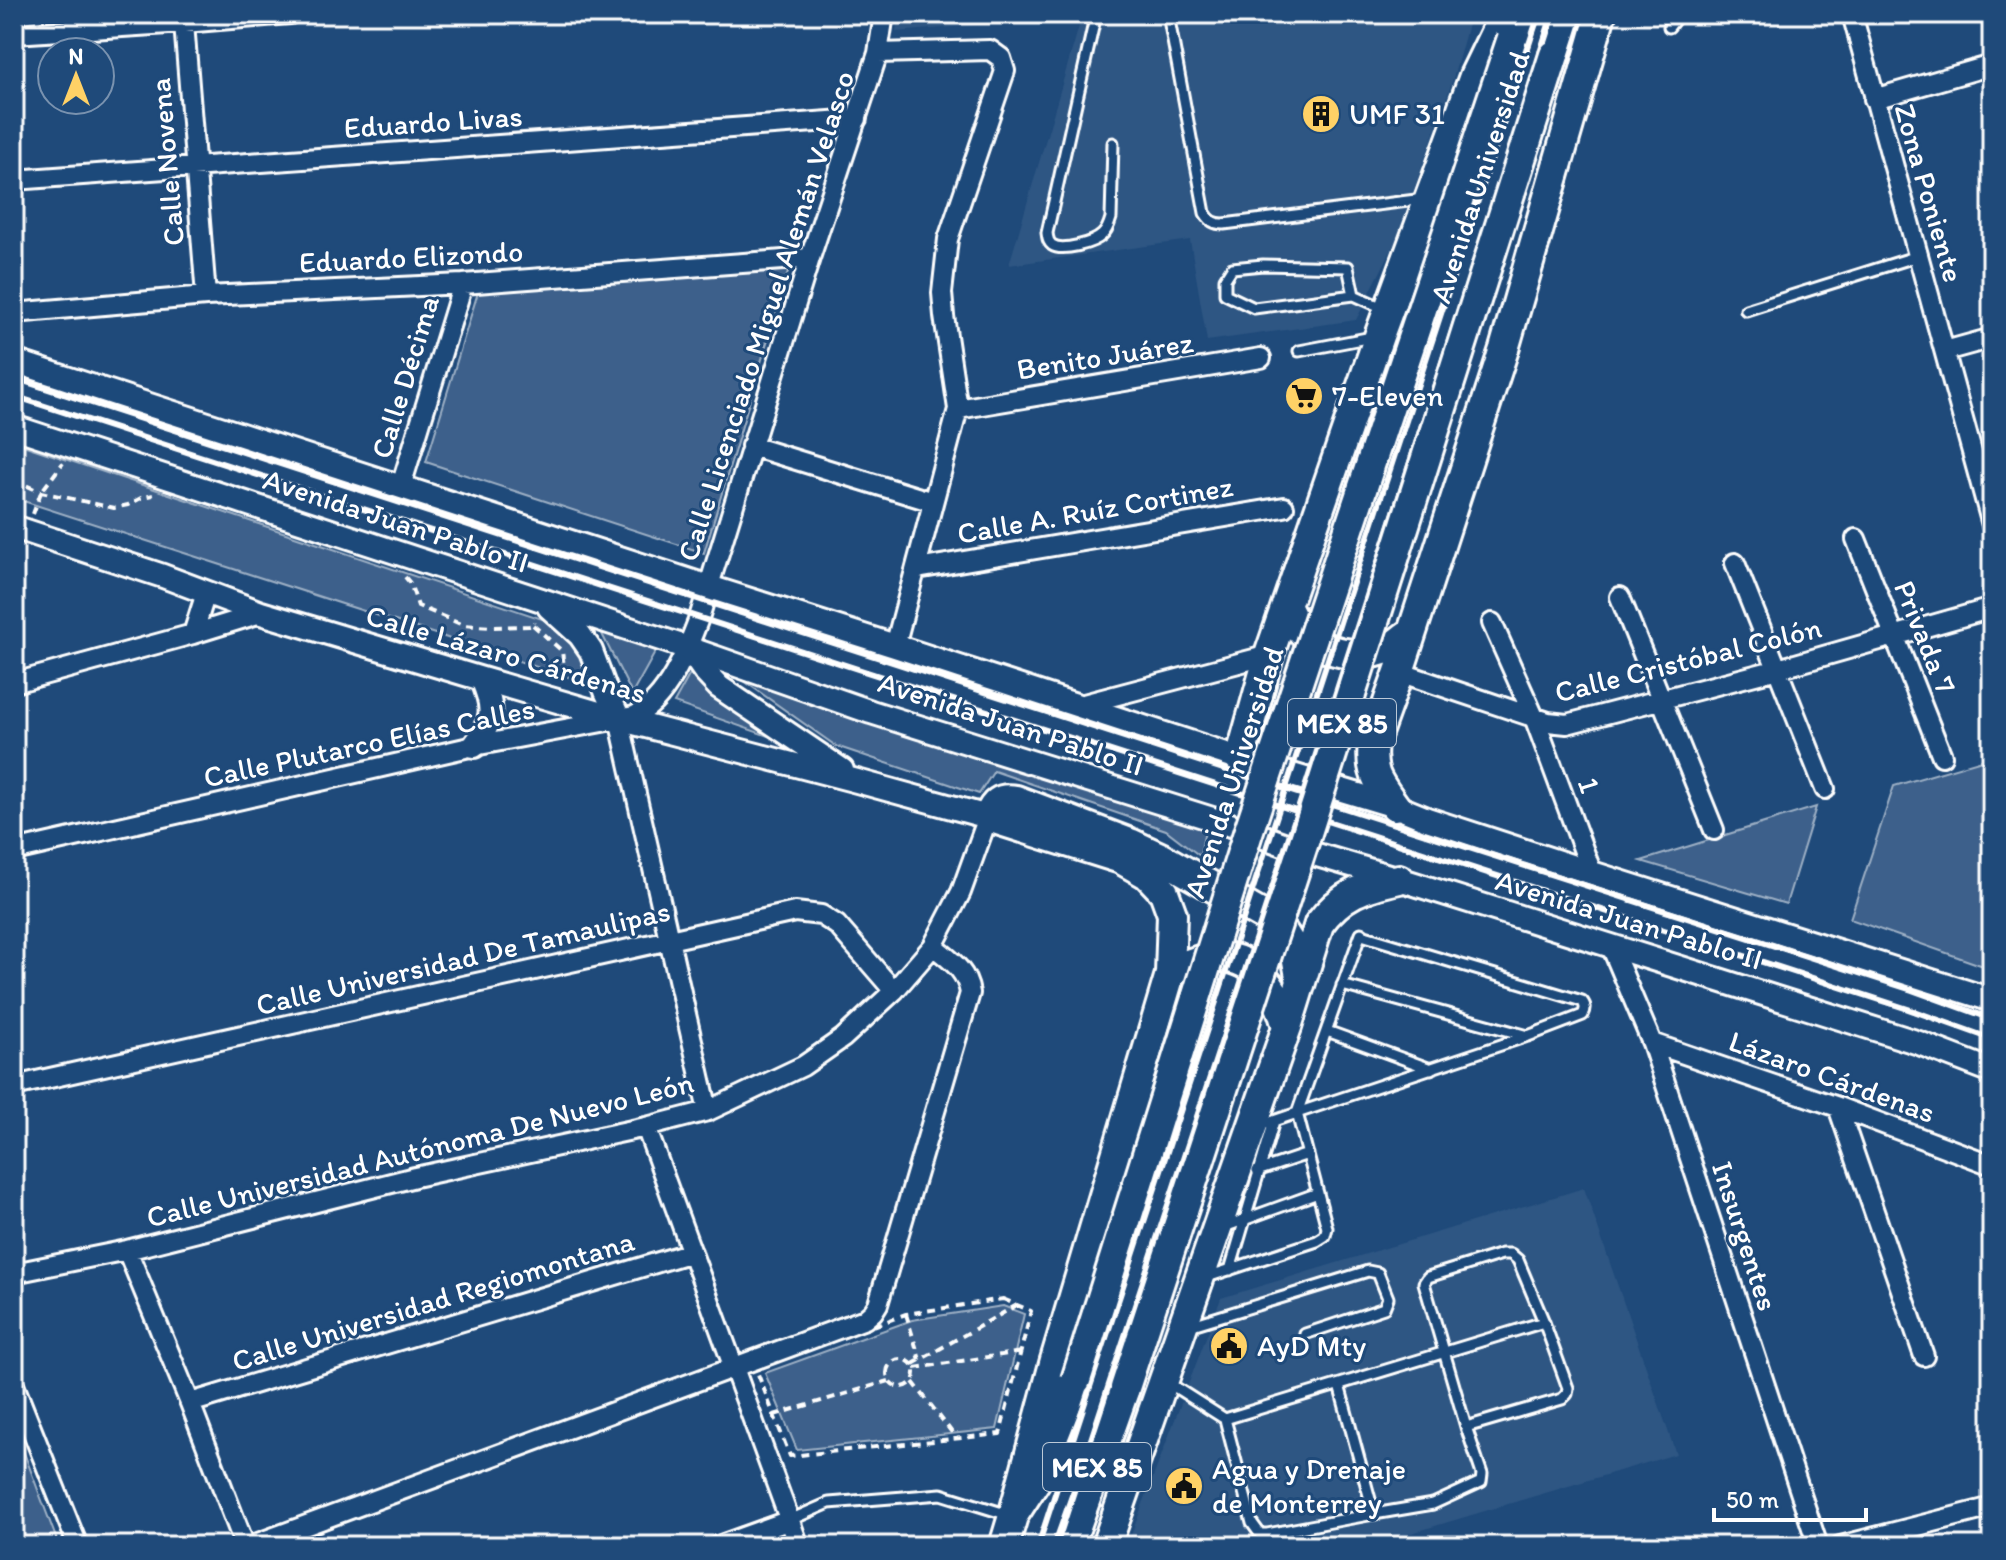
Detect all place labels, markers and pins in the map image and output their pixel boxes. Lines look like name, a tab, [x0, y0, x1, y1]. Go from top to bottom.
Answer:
building icon: UMF 31	[1300, 93, 1342, 135]
place label: UMF 31	[1349, 95, 1445, 132]
supermarket icon: 7-Eleven	[1283, 375, 1325, 417]
place label: 7-Eleven	[1332, 377, 1443, 414]
public building icon: AyD Mty	[1208, 1325, 1250, 1367]
place label: AyD Mty	[1257, 1327, 1366, 1364]
place label: Agua y Drenaje de Monterrey	[1212, 1450, 1406, 1521]
public building icon: Agua y Drenaje de Monterrey	[1163, 1465, 1205, 1507]

